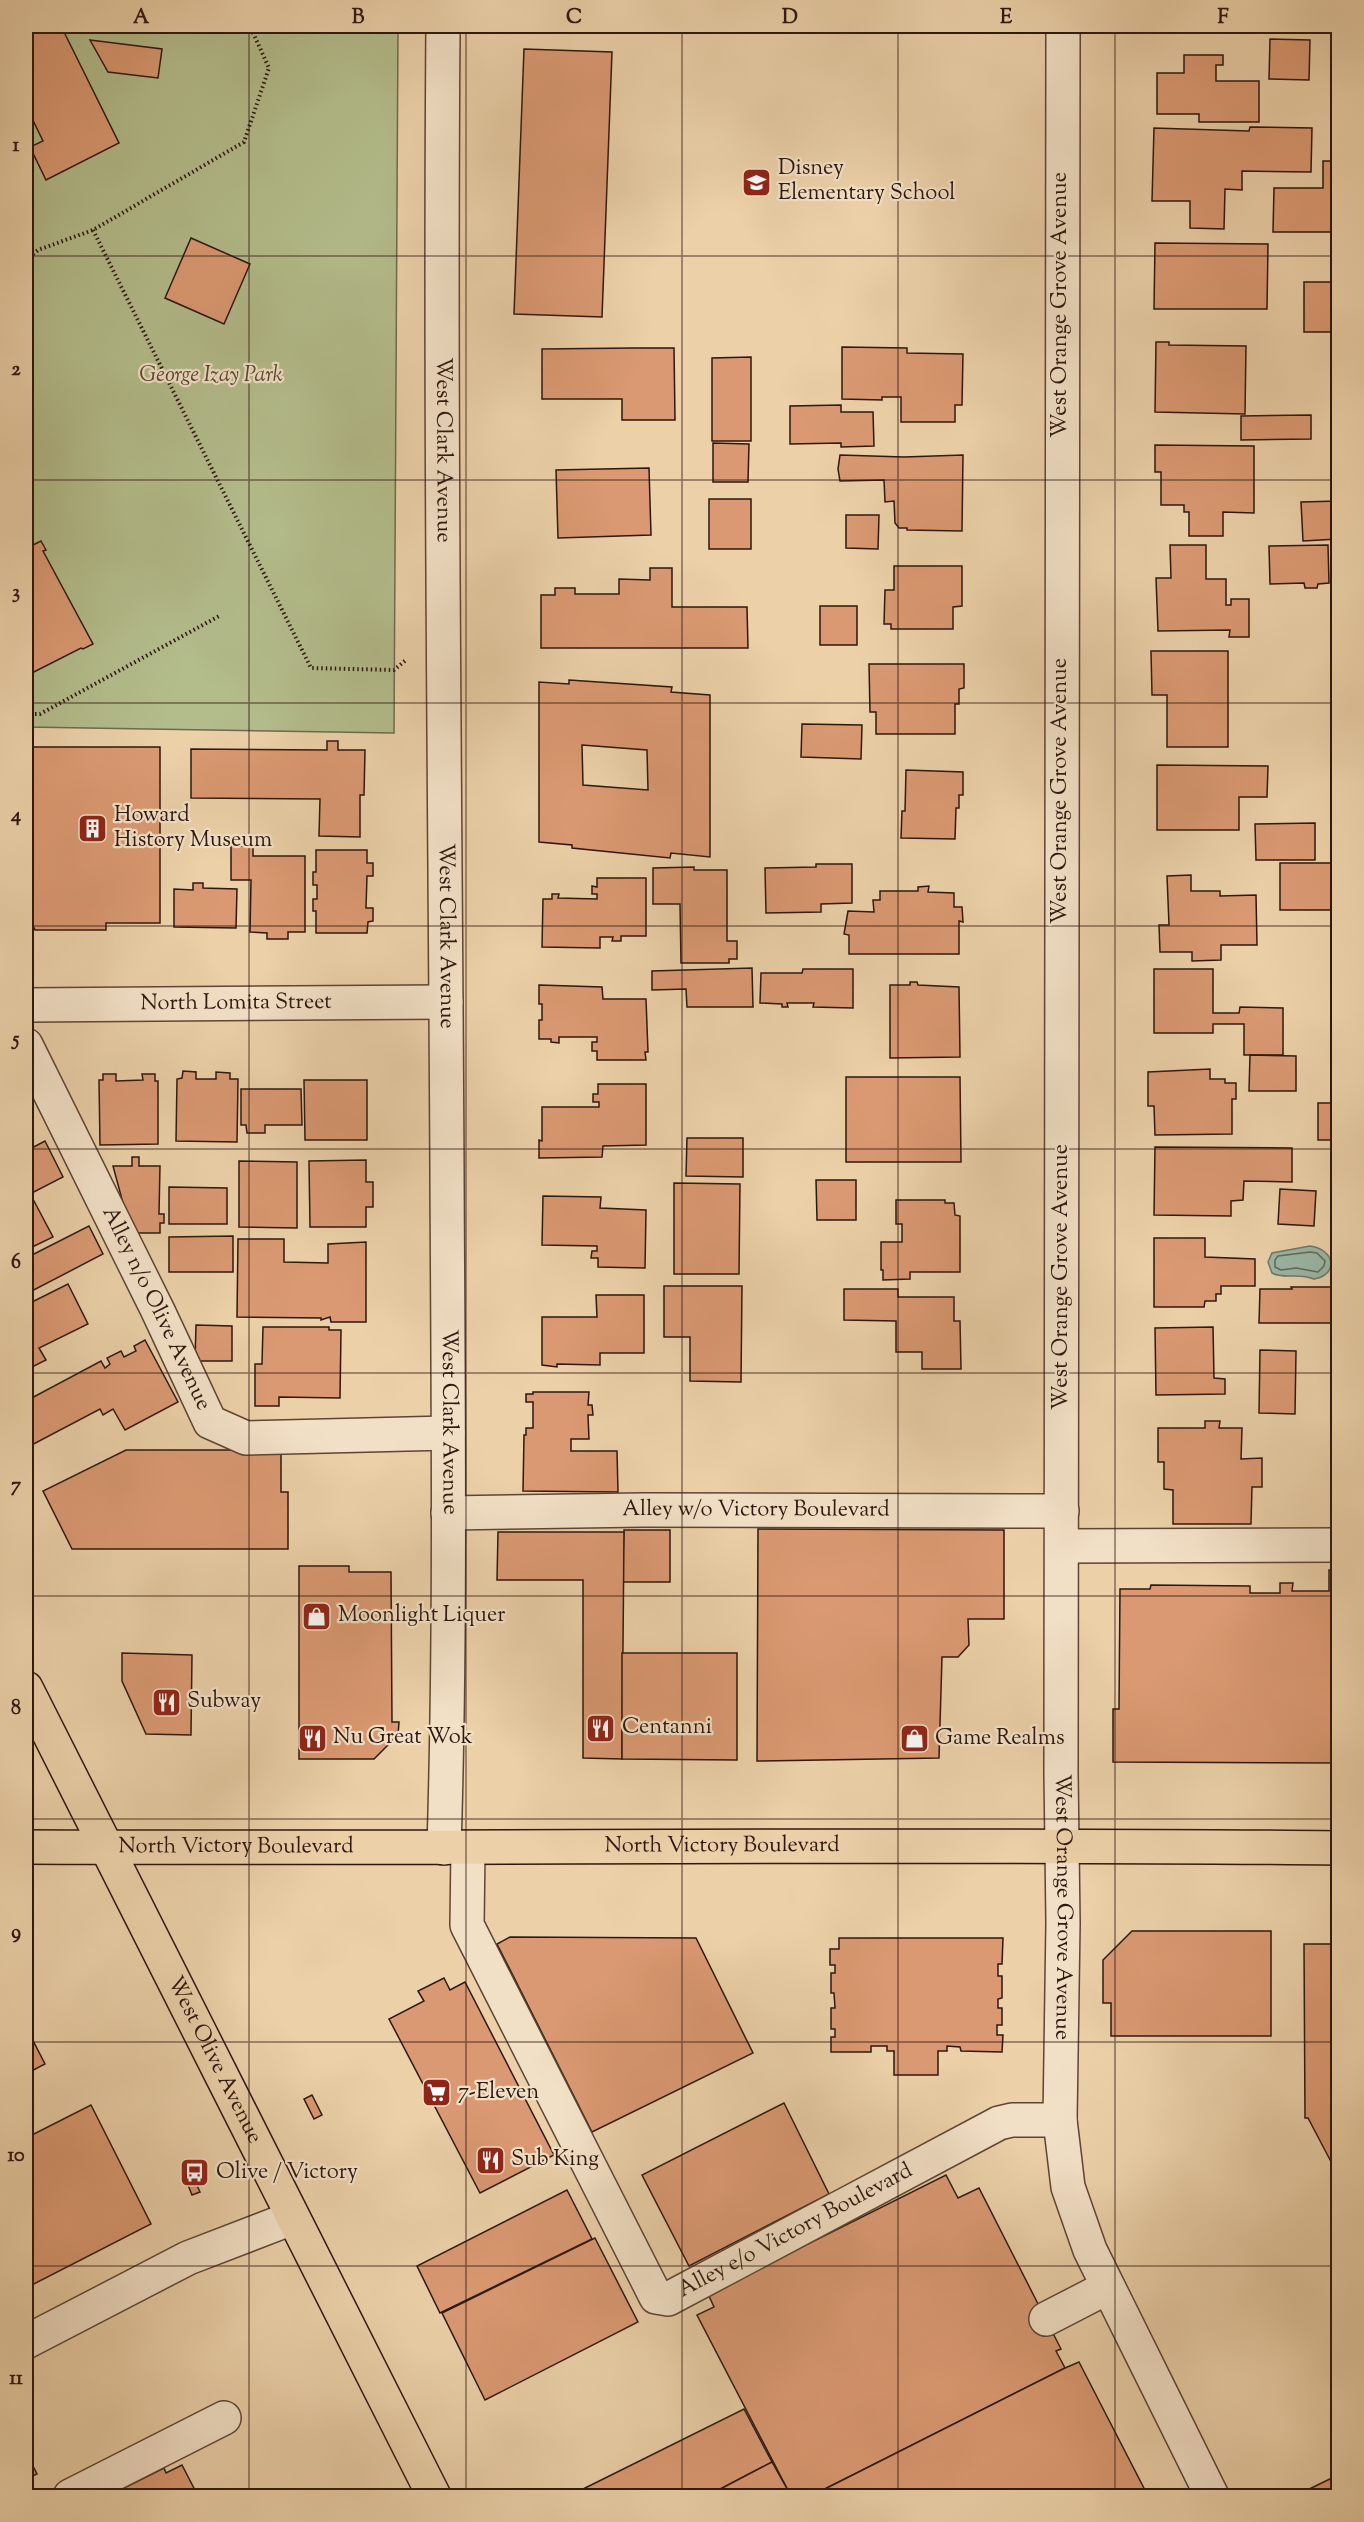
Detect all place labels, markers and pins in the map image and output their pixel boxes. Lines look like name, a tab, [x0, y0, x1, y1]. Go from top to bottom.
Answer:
place label: Disney Elementary School	[778, 153, 955, 210]
school or university icon: Disney Elementary School	[741, 166, 773, 198]
place label: Howard History Museum	[114, 800, 272, 857]
building icon: Howard History Museum	[77, 813, 109, 845]
shop icon: Moonlight Liquer	[301, 1600, 333, 1632]
place label: Moonlight Liquer	[338, 1600, 506, 1632]
restaurant icon: Subway	[150, 1686, 182, 1718]
place label: Subway	[187, 1686, 261, 1718]
restaurant icon: Centanni	[585, 1712, 617, 1744]
place label: Centanni	[622, 1712, 712, 1744]
restaurant icon: Nu Great Wok	[296, 1722, 328, 1754]
place label: Nu Great Wok	[333, 1722, 473, 1754]
shop icon: Game Realms	[898, 1723, 930, 1755]
place label: Game Realms	[935, 1723, 1065, 1755]
supermarket icon: 7-Eleven	[421, 2077, 453, 2109]
place label: 7-Eleven	[458, 2077, 539, 2109]
restaurant icon: Sub King	[474, 2144, 506, 2176]
place label: Sub King	[511, 2144, 599, 2176]
bus stop icon: Olive / Victory	[179, 2157, 211, 2189]
place label: Olive / Victory	[216, 2157, 358, 2189]

